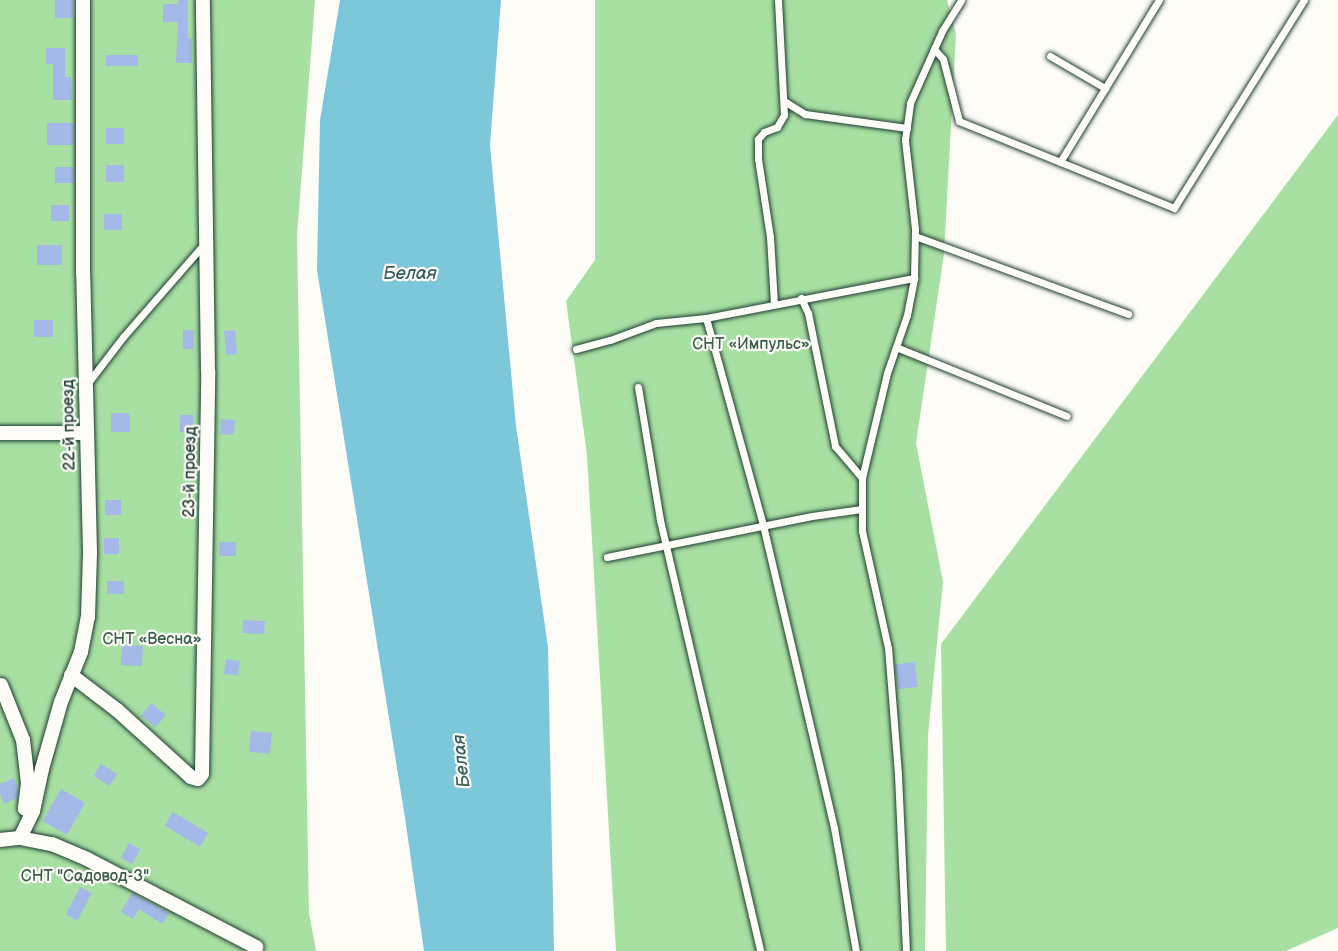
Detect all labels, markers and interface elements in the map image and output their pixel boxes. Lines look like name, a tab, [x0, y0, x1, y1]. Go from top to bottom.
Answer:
water label: Белая	[383, 263, 437, 285]
park label: СНТ «Импульс»	[692, 335, 810, 355]
street label: 22-й проезд	[60, 379, 80, 471]
street label: 23-й проезд	[181, 426, 201, 518]
park label: СНТ «Весна»	[102, 630, 202, 650]
water label: Белая	[448, 733, 476, 789]
park label: СНТ "Садовод-3"	[21, 867, 149, 887]

